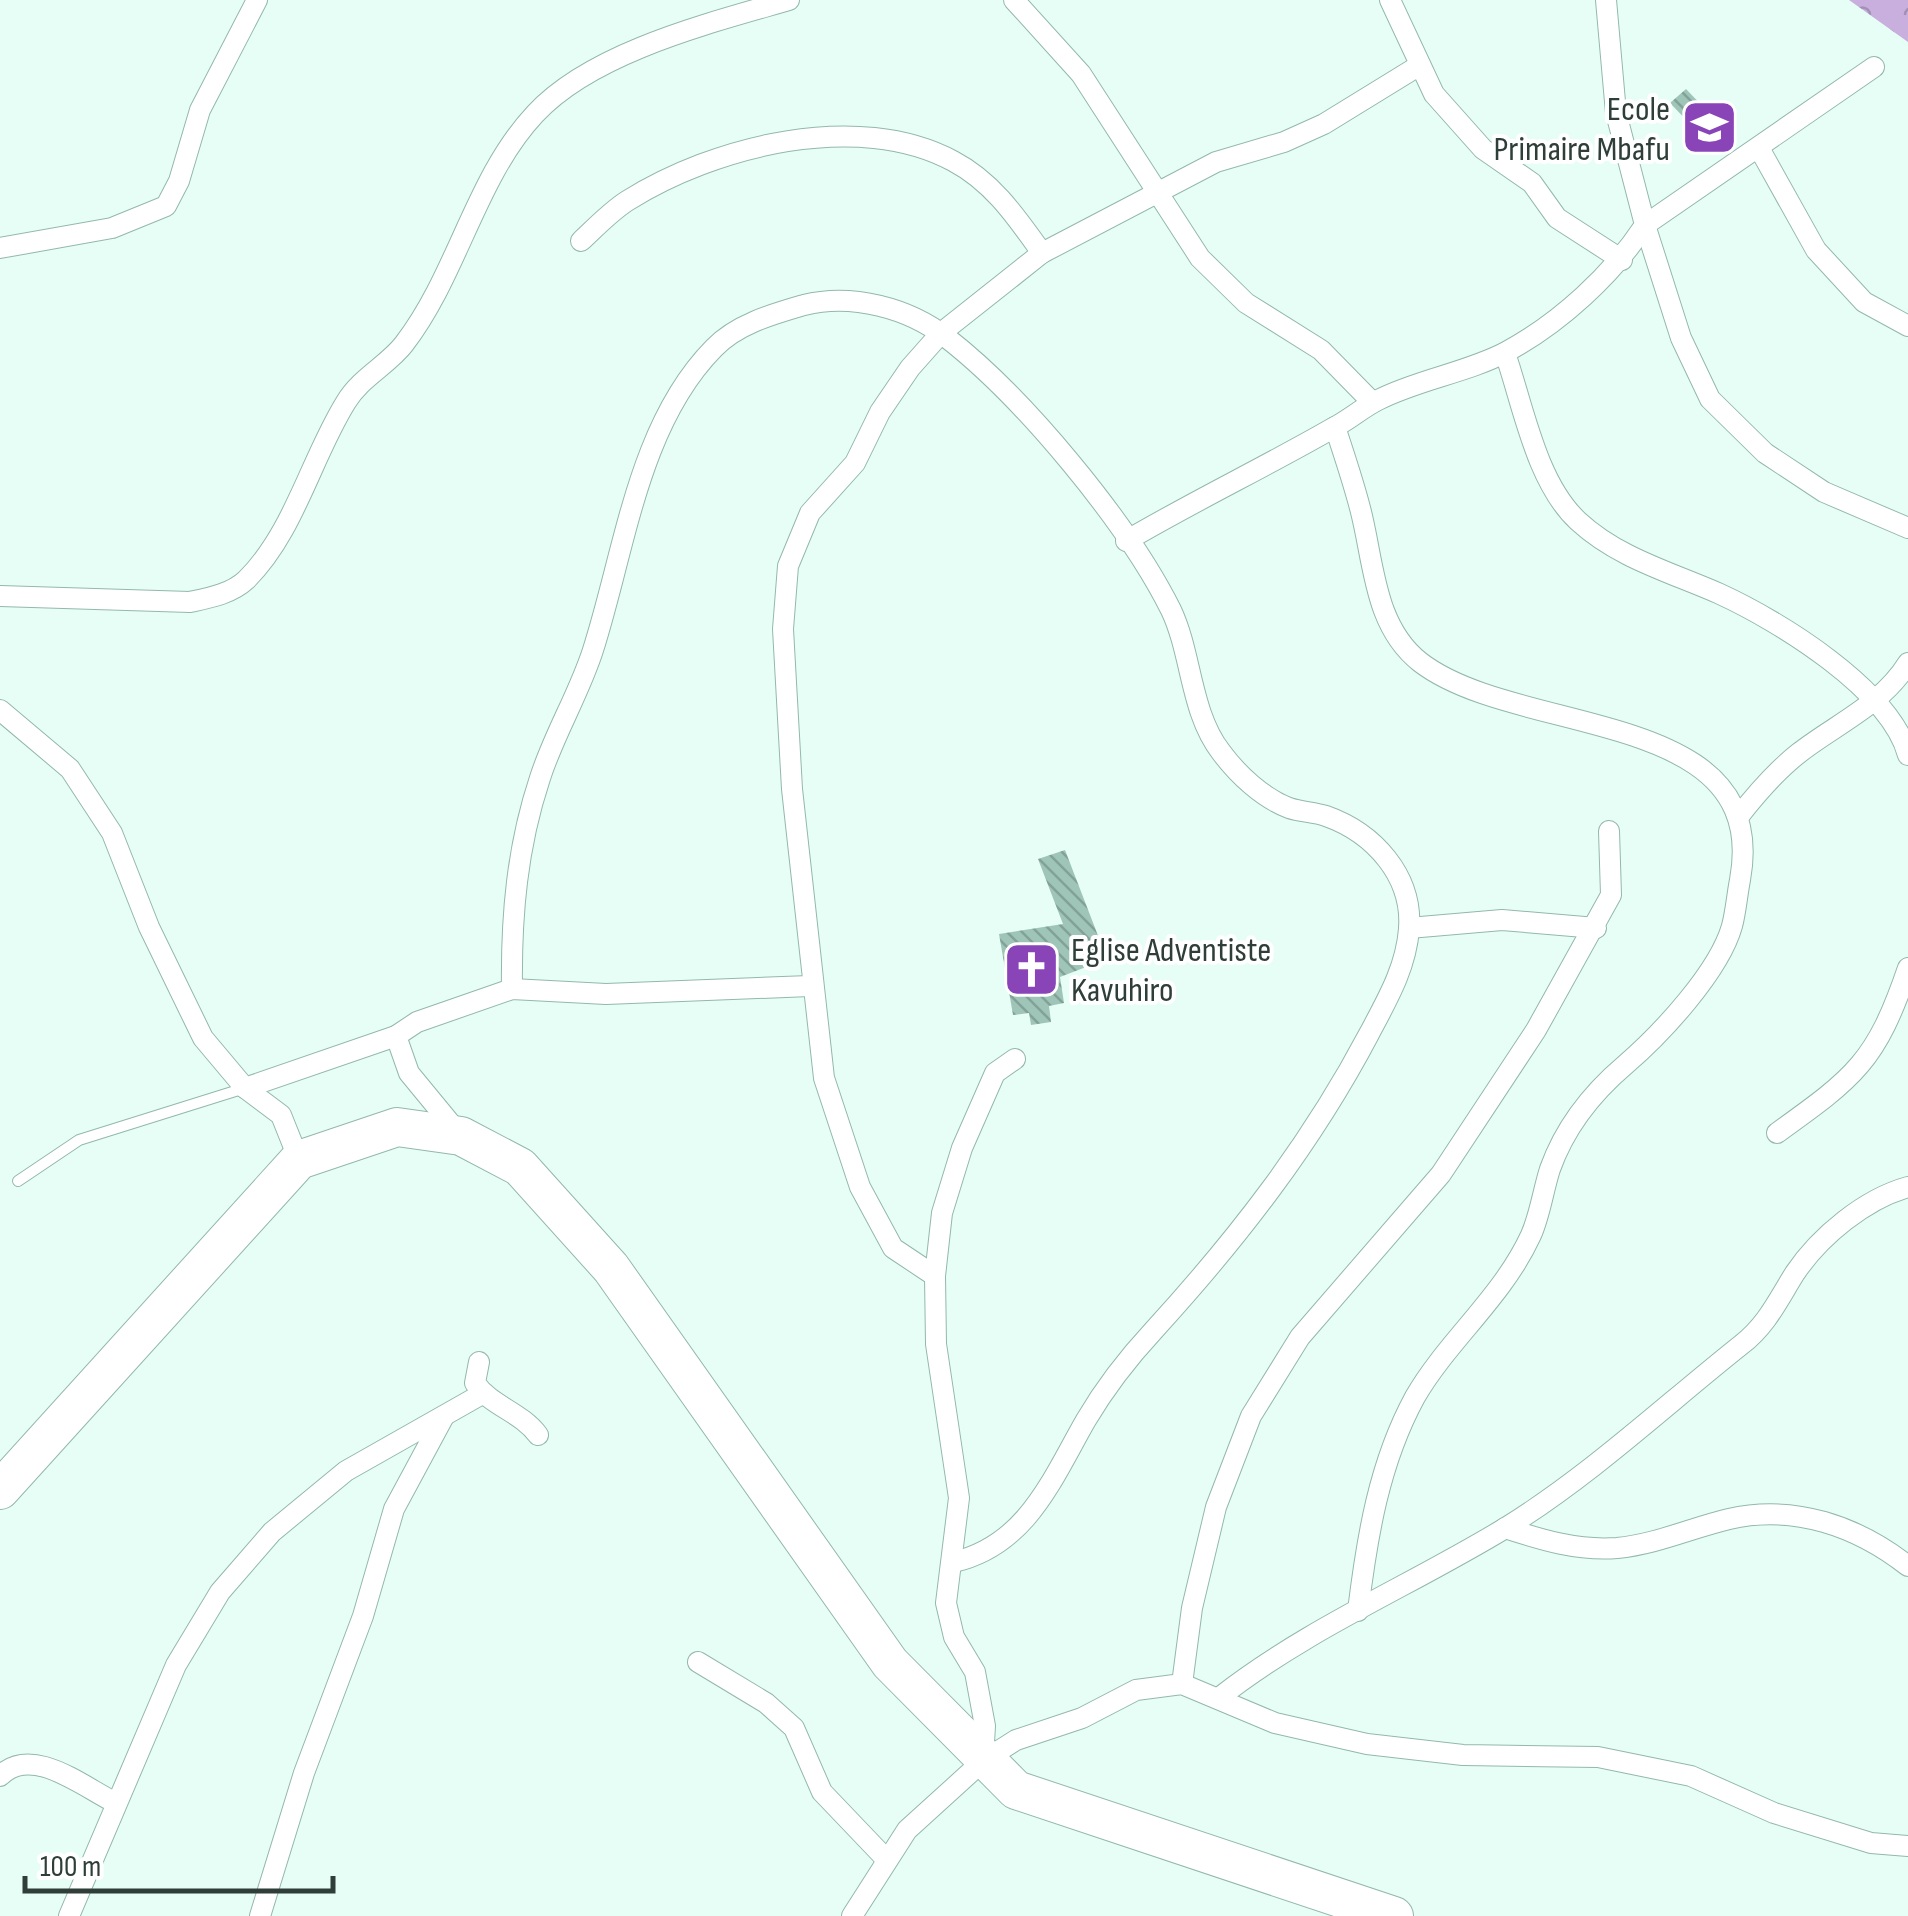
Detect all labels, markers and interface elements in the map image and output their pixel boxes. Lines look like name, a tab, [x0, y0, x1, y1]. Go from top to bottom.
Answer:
place label: Ecole Primaire Mbafu	[1494, 88, 1670, 171]
school or university icon: Ecole Primaire Mbafu	[1679, 98, 1739, 158]
place label: Eglise Adventiste Kavuhiro	[1071, 929, 1271, 1012]
church icon: Eglise Adventiste Kavuhiro	[1002, 939, 1062, 999]
scale bar	[25, 1831, 332, 1893]
text: 100 m	[40, 1849, 101, 1885]

